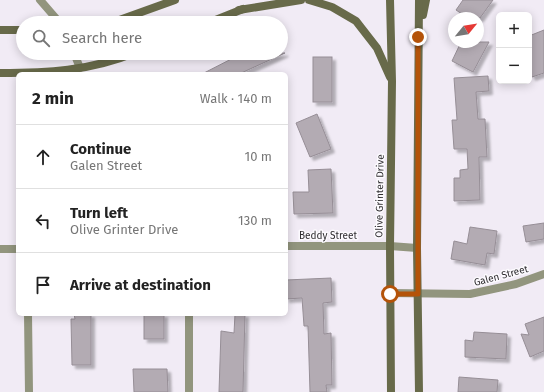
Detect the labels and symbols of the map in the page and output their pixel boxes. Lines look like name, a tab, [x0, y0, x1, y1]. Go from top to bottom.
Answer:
north arrow	[448, 12, 484, 48]
route end	[409, 28, 427, 46]
street label: Olive Grinter Drive	[373, 154, 387, 238]
street label: Beddy Street	[299, 230, 357, 242]
street label: Galen Street	[473, 263, 530, 289]
route start	[381, 285, 399, 303]

